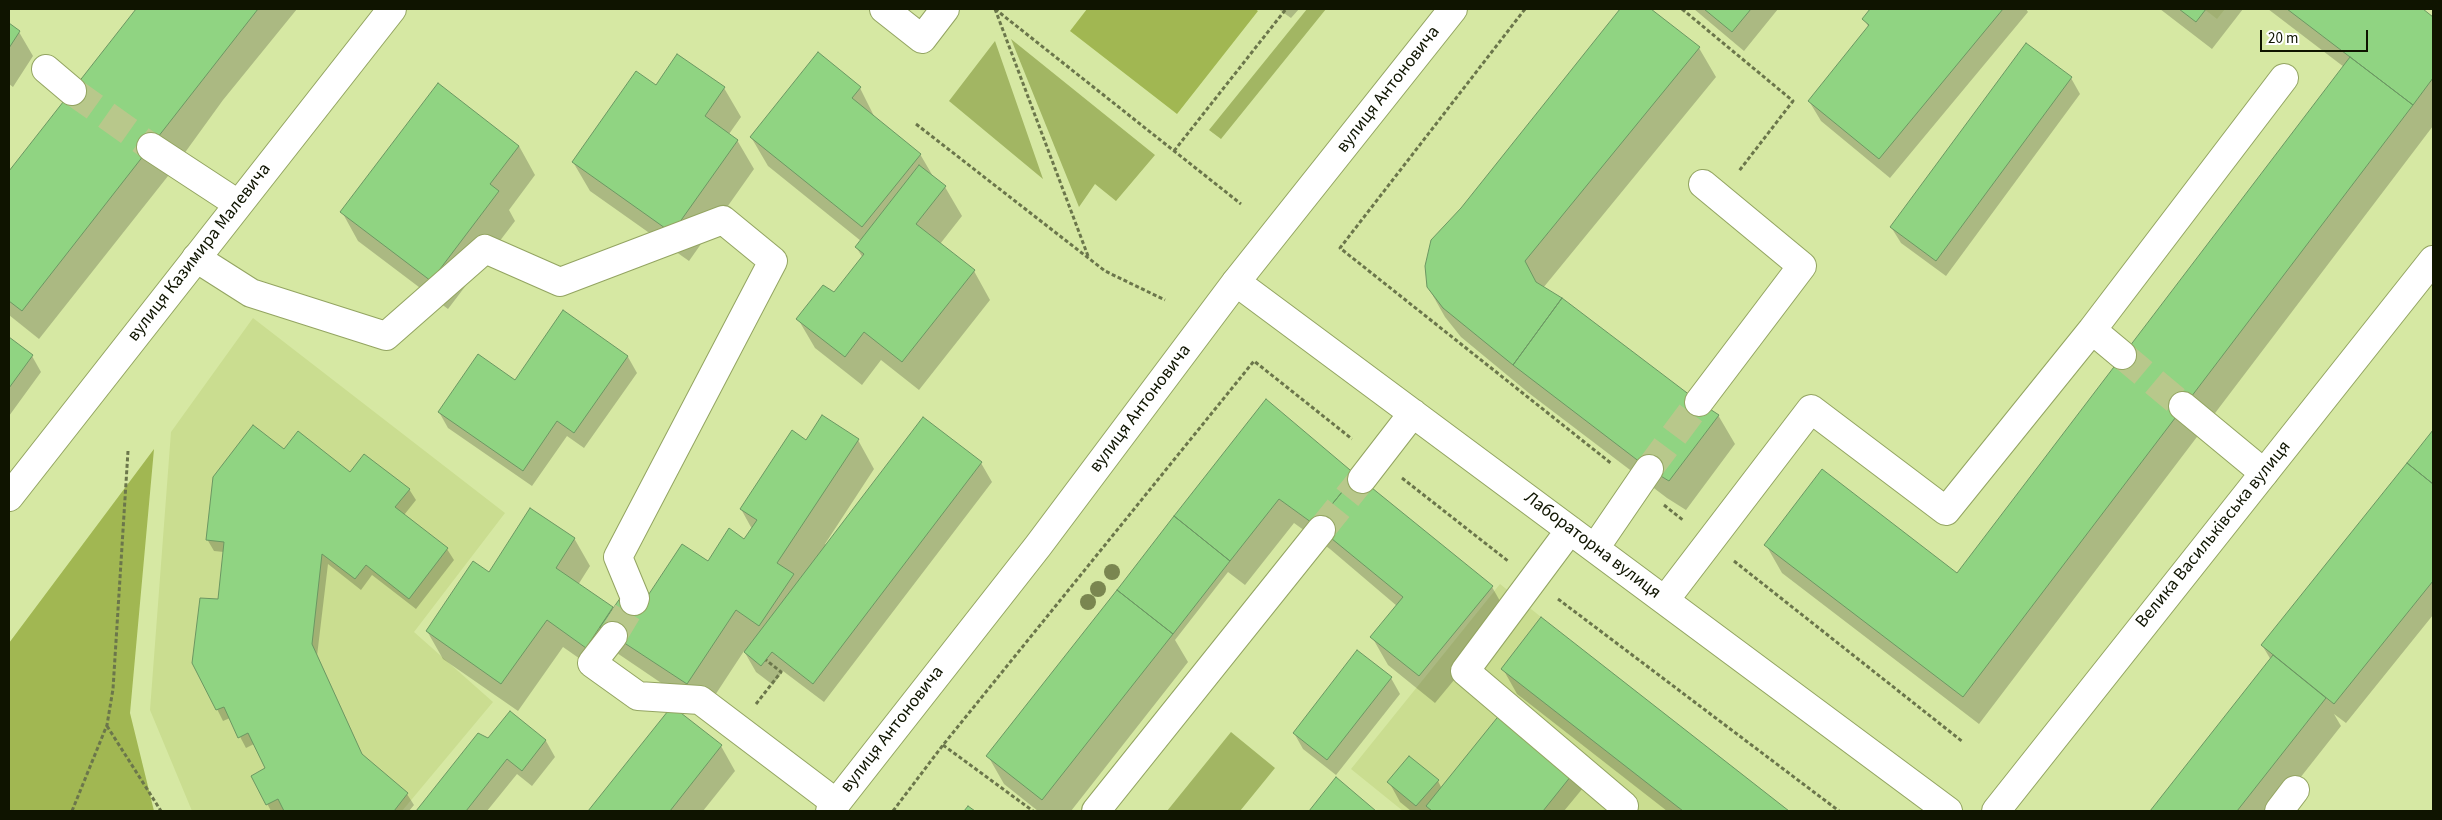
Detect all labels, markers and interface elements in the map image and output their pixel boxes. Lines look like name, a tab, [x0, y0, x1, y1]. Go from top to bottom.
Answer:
scale bar	[2262, 20, 2370, 52]
street label: вулиця Антоновича	[1333, 22, 1445, 158]
text: 20 m	[2268, 28, 2298, 49]
street label: вулиця Казимира Малевича	[124, 160, 276, 346]
street label: вулиця Антоновича	[1086, 341, 1196, 477]
street label: Велика Васильківська вулиця	[2132, 437, 2296, 633]
street label: Лабораторна вулиця	[1519, 488, 1665, 604]
street label: вулиця Антоновича	[837, 662, 949, 798]

